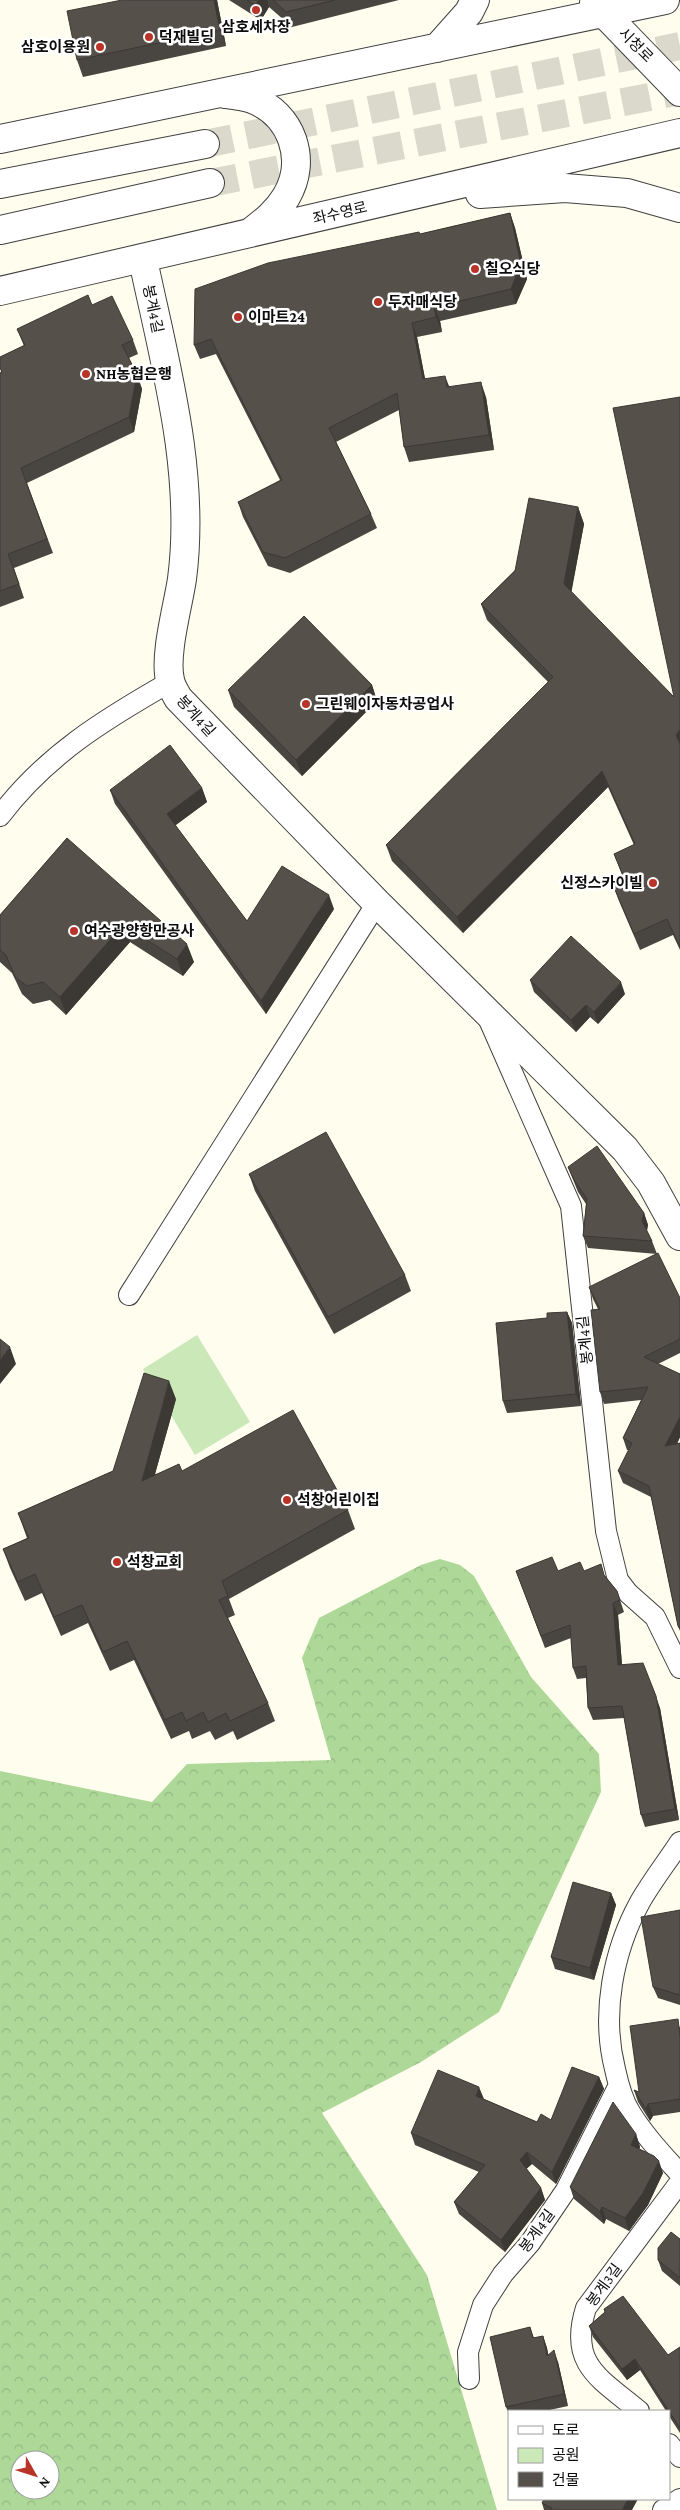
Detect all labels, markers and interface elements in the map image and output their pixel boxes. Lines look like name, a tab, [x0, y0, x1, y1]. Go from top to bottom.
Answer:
marker: 삼호세차장	[250, 4, 262, 16]
place label: 삼호세차장	[221, 19, 291, 35]
street label: 시청로	[616, 25, 656, 65]
place label: 덕재빌딩	[159, 29, 214, 45]
marker: 덕재빌딩	[143, 31, 155, 43]
place label: 삼호이용원	[21, 39, 90, 55]
marker: 삼호이용원	[94, 41, 106, 53]
street label: 좌수영로	[311, 199, 369, 227]
place label: 칠오식당	[485, 260, 540, 277]
marker: 칠오식당	[469, 263, 481, 275]
street label: 봉계4길	[140, 283, 166, 335]
place label: 두자매식당	[388, 294, 457, 310]
marker: 두자매식당	[372, 296, 384, 308]
place label: 이마트24	[248, 309, 305, 325]
marker: 이마트24	[232, 311, 244, 323]
place label: NH농협은행	[96, 366, 172, 382]
marker: NH농협은행	[80, 368, 92, 380]
street label: 봉계4길	[174, 692, 218, 740]
place label: 그린웨이자동차공업사	[316, 696, 454, 712]
marker: 그린웨이자동차공업사	[300, 698, 312, 710]
place label: 신정스카이빌	[560, 875, 643, 891]
marker: 신정스카이빌	[647, 877, 659, 889]
place label: 여수광양항만공사	[84, 922, 195, 939]
marker: 여수광양항만공사	[68, 925, 80, 937]
street label: 봉계4길	[574, 1315, 596, 1365]
place label: 석창어린이집	[297, 1492, 380, 1508]
marker: 석창어린이집	[281, 1494, 293, 1506]
place label: 석창교회	[127, 1554, 182, 1570]
marker: 석창교회	[111, 1556, 123, 1568]
street label: 봉계4길	[516, 2206, 558, 2256]
street label: 봉계3길	[583, 2261, 625, 2309]
legend	[508, 2410, 670, 2500]
text: 도로	[552, 2422, 580, 2438]
text: 공원	[552, 2447, 580, 2463]
north arrow	[10, 2450, 60, 2500]
text: 건물	[552, 2472, 580, 2488]
text: N	[36, 2474, 54, 2492]

